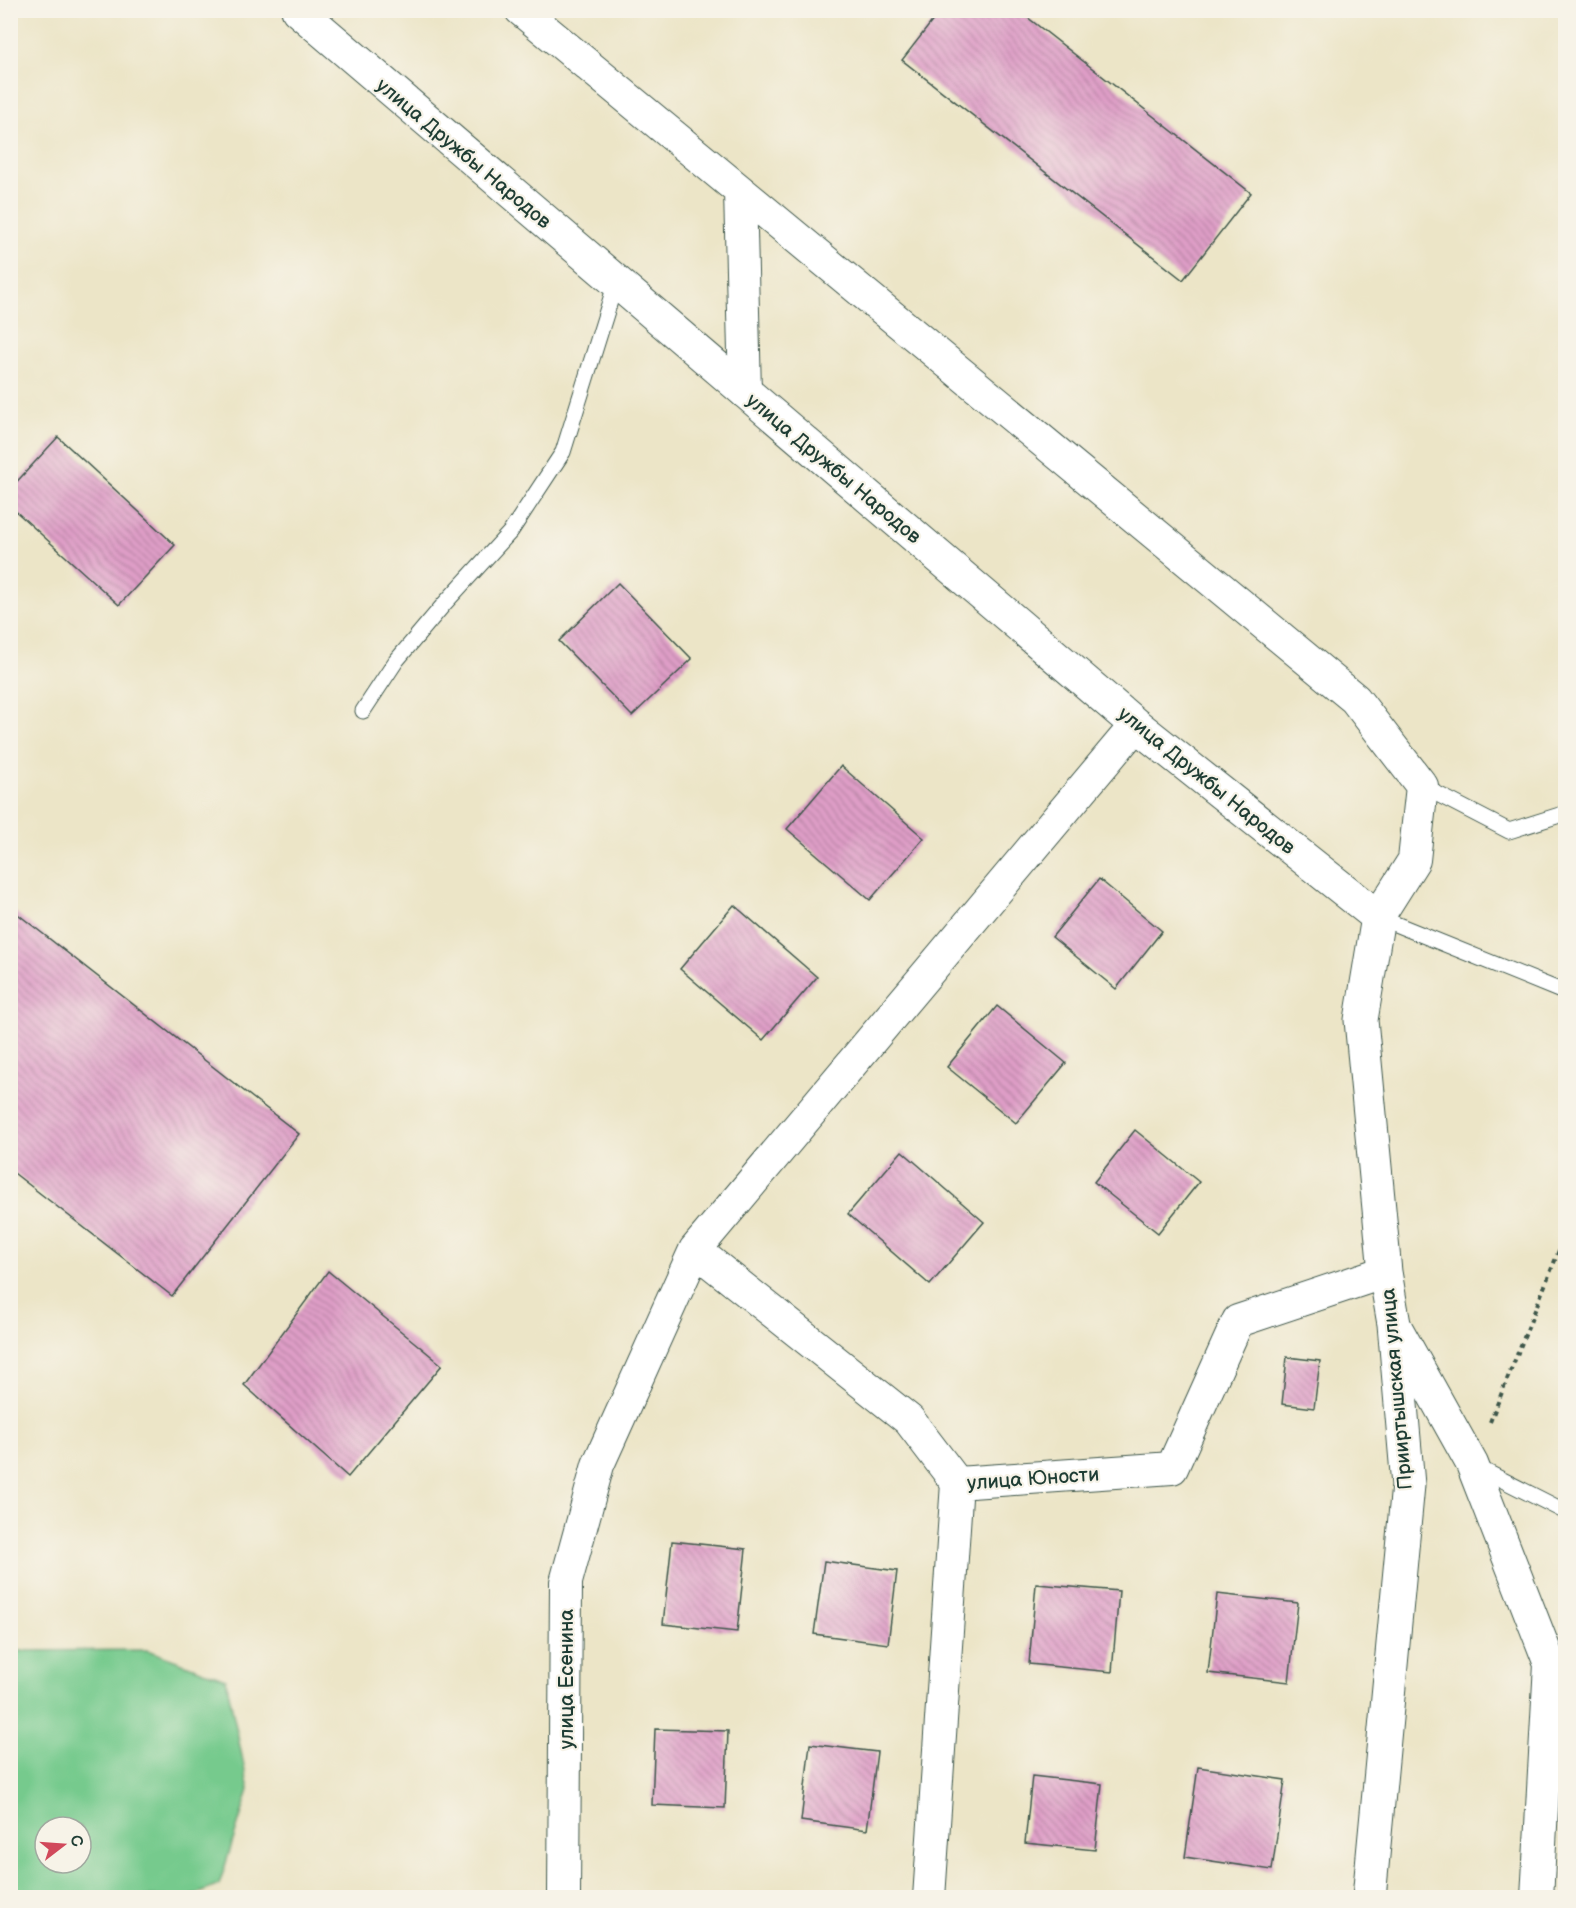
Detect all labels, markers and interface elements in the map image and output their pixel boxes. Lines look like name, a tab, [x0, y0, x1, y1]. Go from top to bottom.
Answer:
street label: улица Дружбы Народов	[371, 74, 556, 234]
street label: улица Дружбы Народов	[741, 389, 926, 549]
street label: улица Дружбы Народов	[1113, 702, 1300, 860]
street label: Прииртышская улица	[1376, 1287, 1418, 1491]
street label: улица Юности	[966, 1462, 1100, 1496]
street label: улица Есенина	[555, 1609, 579, 1749]
north arrow	[33, 1815, 93, 1875]
text: С	[65, 1833, 87, 1849]

